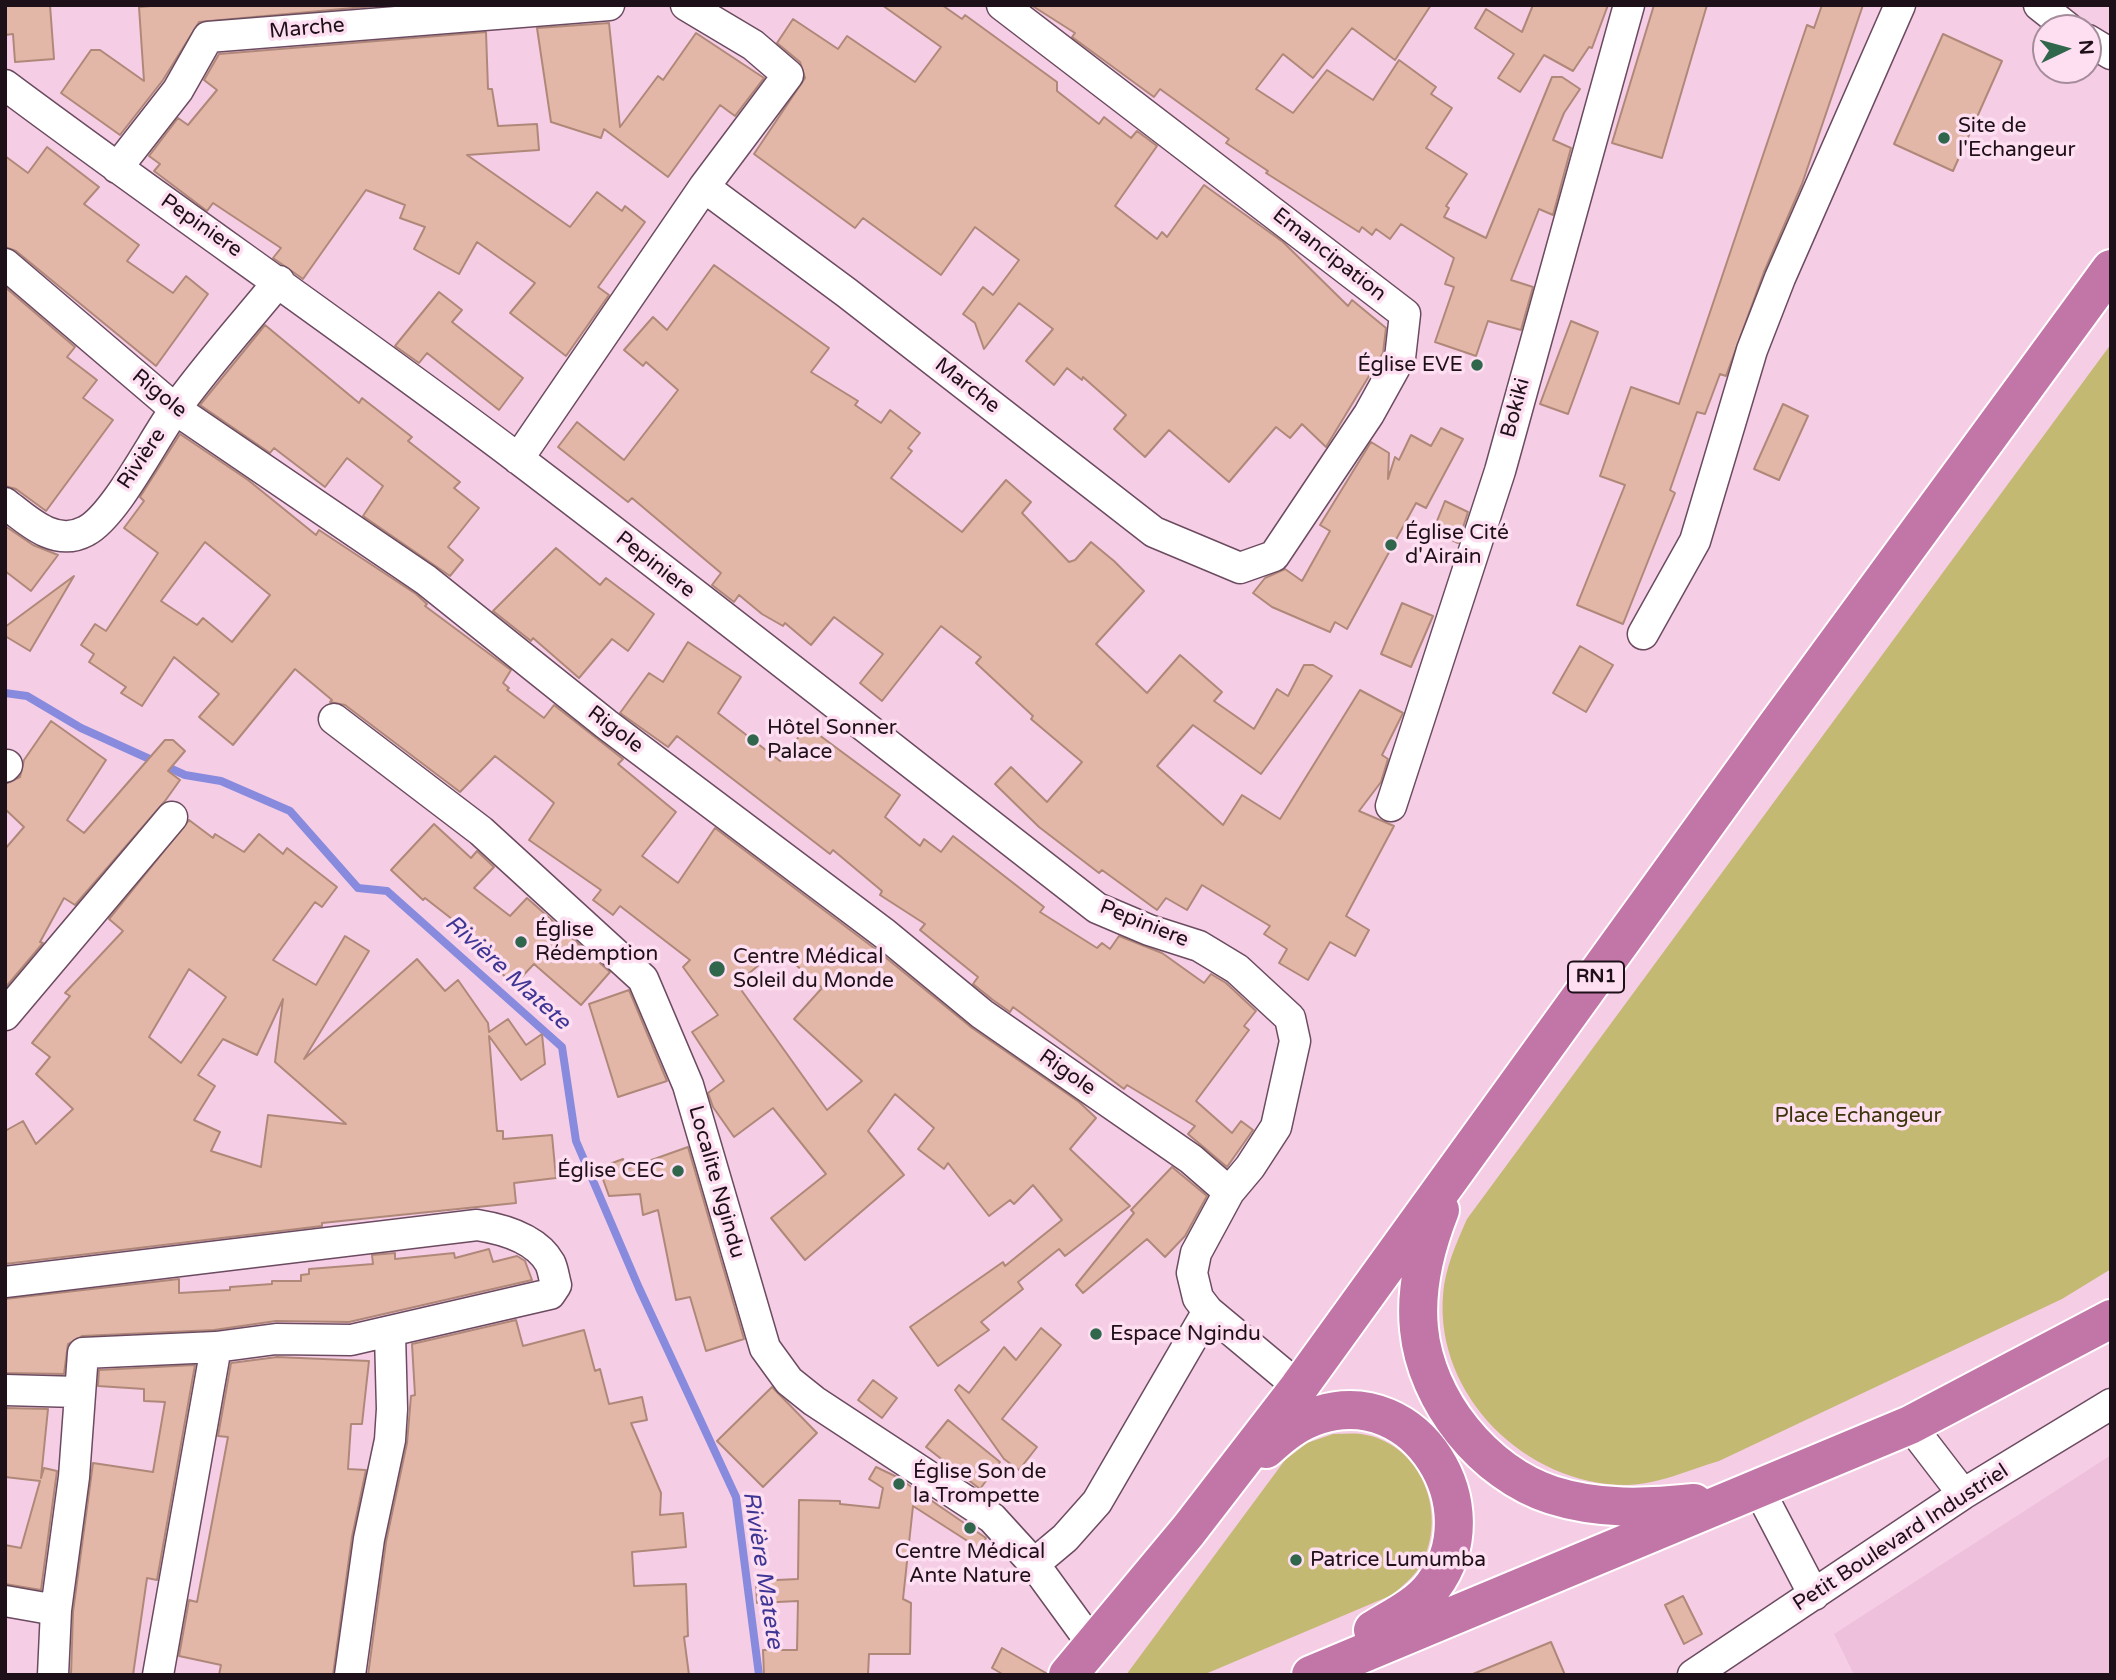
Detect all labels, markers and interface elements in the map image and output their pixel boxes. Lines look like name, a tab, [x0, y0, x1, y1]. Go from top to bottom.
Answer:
street label: Marche	[268, 13, 346, 45]
north arrow	[2032, 14, 2102, 84]
text: N	[2074, 39, 2098, 56]
place label: Site de l'Echangeur	[1958, 113, 2076, 163]
marker: Site de l'Echangeur	[1936, 130, 1952, 146]
street label: Pepiniere	[155, 189, 247, 263]
street label: Emancipation	[1267, 203, 1391, 307]
place label: Église EVE	[1357, 352, 1463, 378]
street label: Marche	[929, 353, 1005, 419]
marker: Église EVE	[1469, 357, 1485, 373]
street label: Rigole	[126, 364, 192, 424]
street label: Bokiki	[1496, 375, 1536, 441]
street label: Rivière	[113, 424, 171, 494]
place label: Église Cité d'Airain	[1405, 520, 1509, 570]
street label: Pepiniere	[610, 526, 700, 604]
marker: Église Cité d'Airain	[1383, 537, 1399, 553]
street label: Rigole	[582, 701, 648, 759]
place label: Hôtel Sonner Palace	[767, 715, 897, 765]
marker: Hôtel Sonner Palace	[745, 732, 761, 748]
street label: Pepiniere	[1096, 895, 1192, 953]
water label: Rivière Matete	[439, 910, 575, 1036]
place label: Église Rédemption	[535, 917, 658, 967]
marker: Église Rédemption	[513, 934, 529, 950]
place label: Centre Médical Soleil du Monde	[733, 944, 894, 994]
marker: Centre Médical Soleil du Monde	[707, 959, 727, 979]
road number: RN1	[1568, 962, 1624, 993]
street label: Rigole	[1034, 1045, 1100, 1101]
street label: Localite Ngindu	[682, 1103, 750, 1261]
park label: Place Echangeur	[1774, 1103, 1942, 1129]
place label: Église CEC	[557, 1158, 664, 1184]
marker: Église CEC	[670, 1163, 686, 1179]
place label: Espace Ngindu	[1110, 1321, 1261, 1347]
marker: Espace Ngindu	[1088, 1326, 1104, 1342]
place label: Église Son de la Trompette	[913, 1459, 1046, 1509]
street label: Petit Boulevard Industriel	[1789, 1459, 2013, 1617]
marker: Église Son de la Trompette	[891, 1476, 907, 1492]
water label: Rivière Matete	[736, 1489, 788, 1651]
marker: Centre Médical Ante Nature	[962, 1520, 978, 1536]
place label: Centre Médical Ante Nature	[895, 1539, 1045, 1589]
place label: Patrice Lumumba	[1310, 1547, 1486, 1573]
marker: Patrice Lumumba	[1288, 1552, 1304, 1568]

